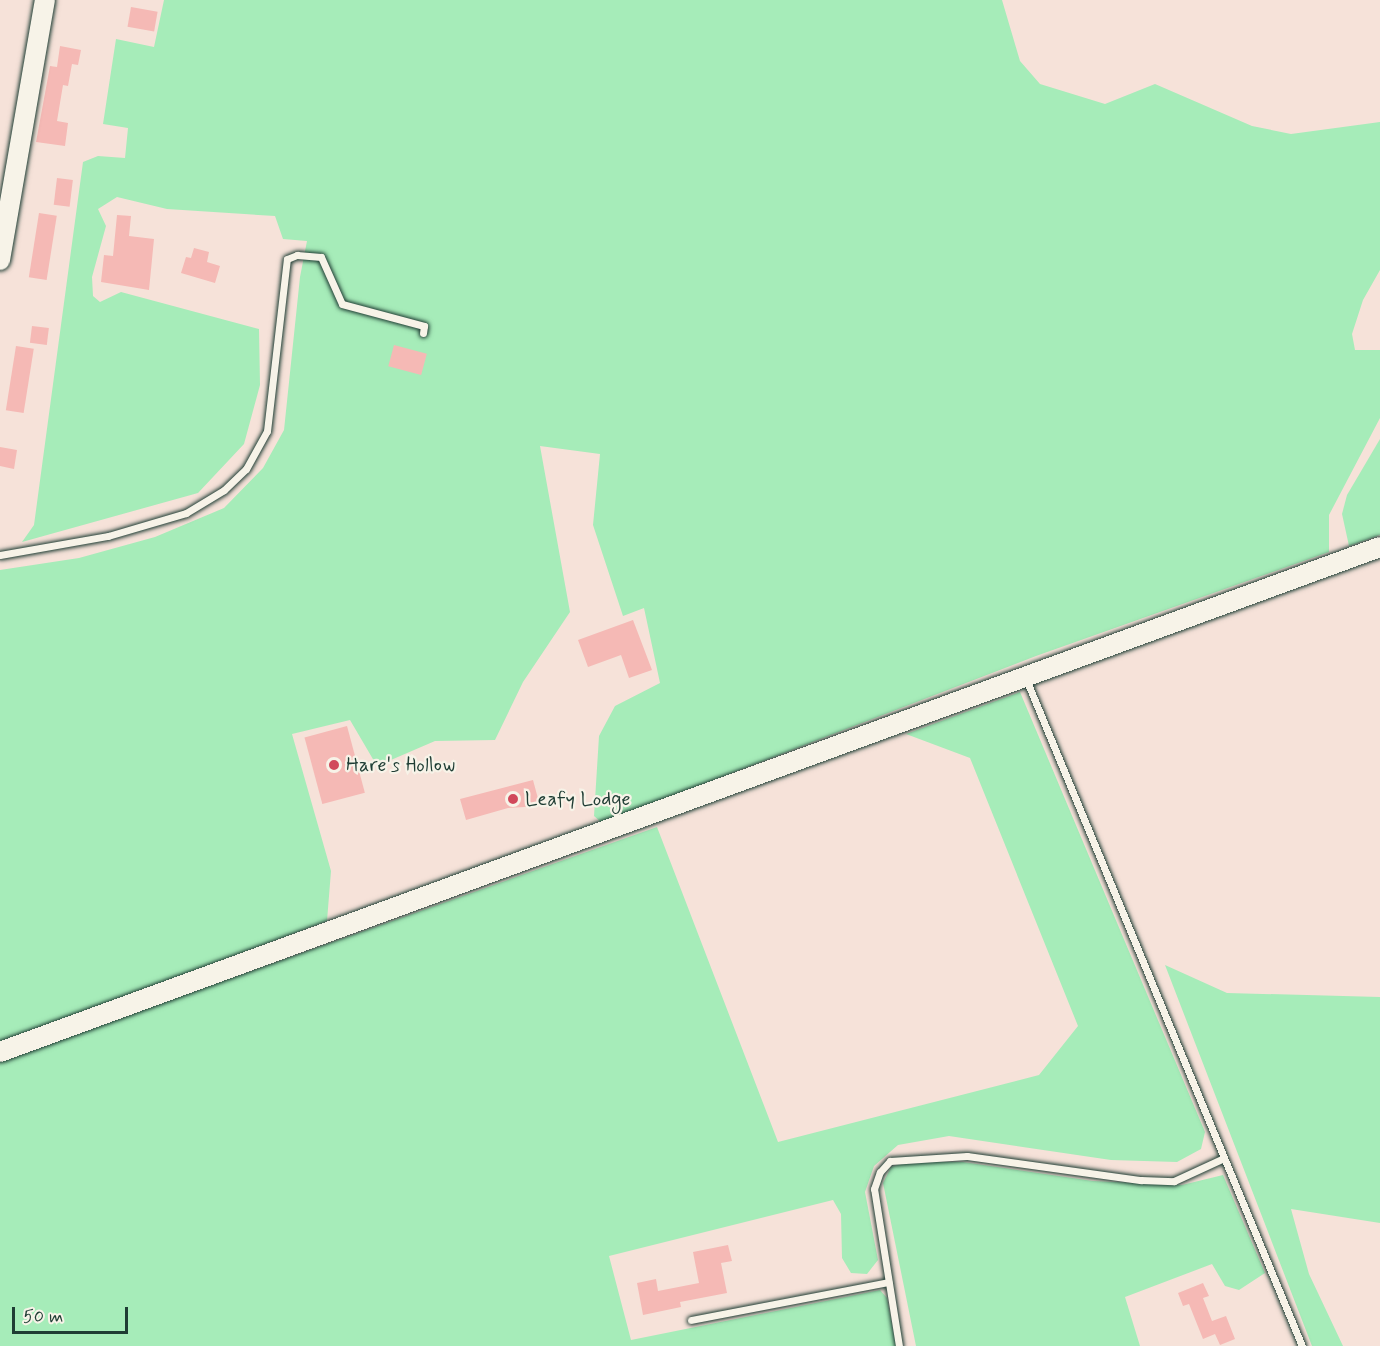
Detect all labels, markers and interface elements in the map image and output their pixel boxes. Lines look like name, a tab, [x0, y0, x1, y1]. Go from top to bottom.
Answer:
place label: Hare's Hollow	[346, 753, 458, 777]
marker: Hare's Hollow	[327, 758, 341, 772]
place label: Leafy Lodge	[525, 787, 631, 811]
marker: Leafy Lodge	[506, 792, 520, 806]
scale bar	[15, 1295, 130, 1333]
text: 50 m	[23, 1305, 63, 1329]

